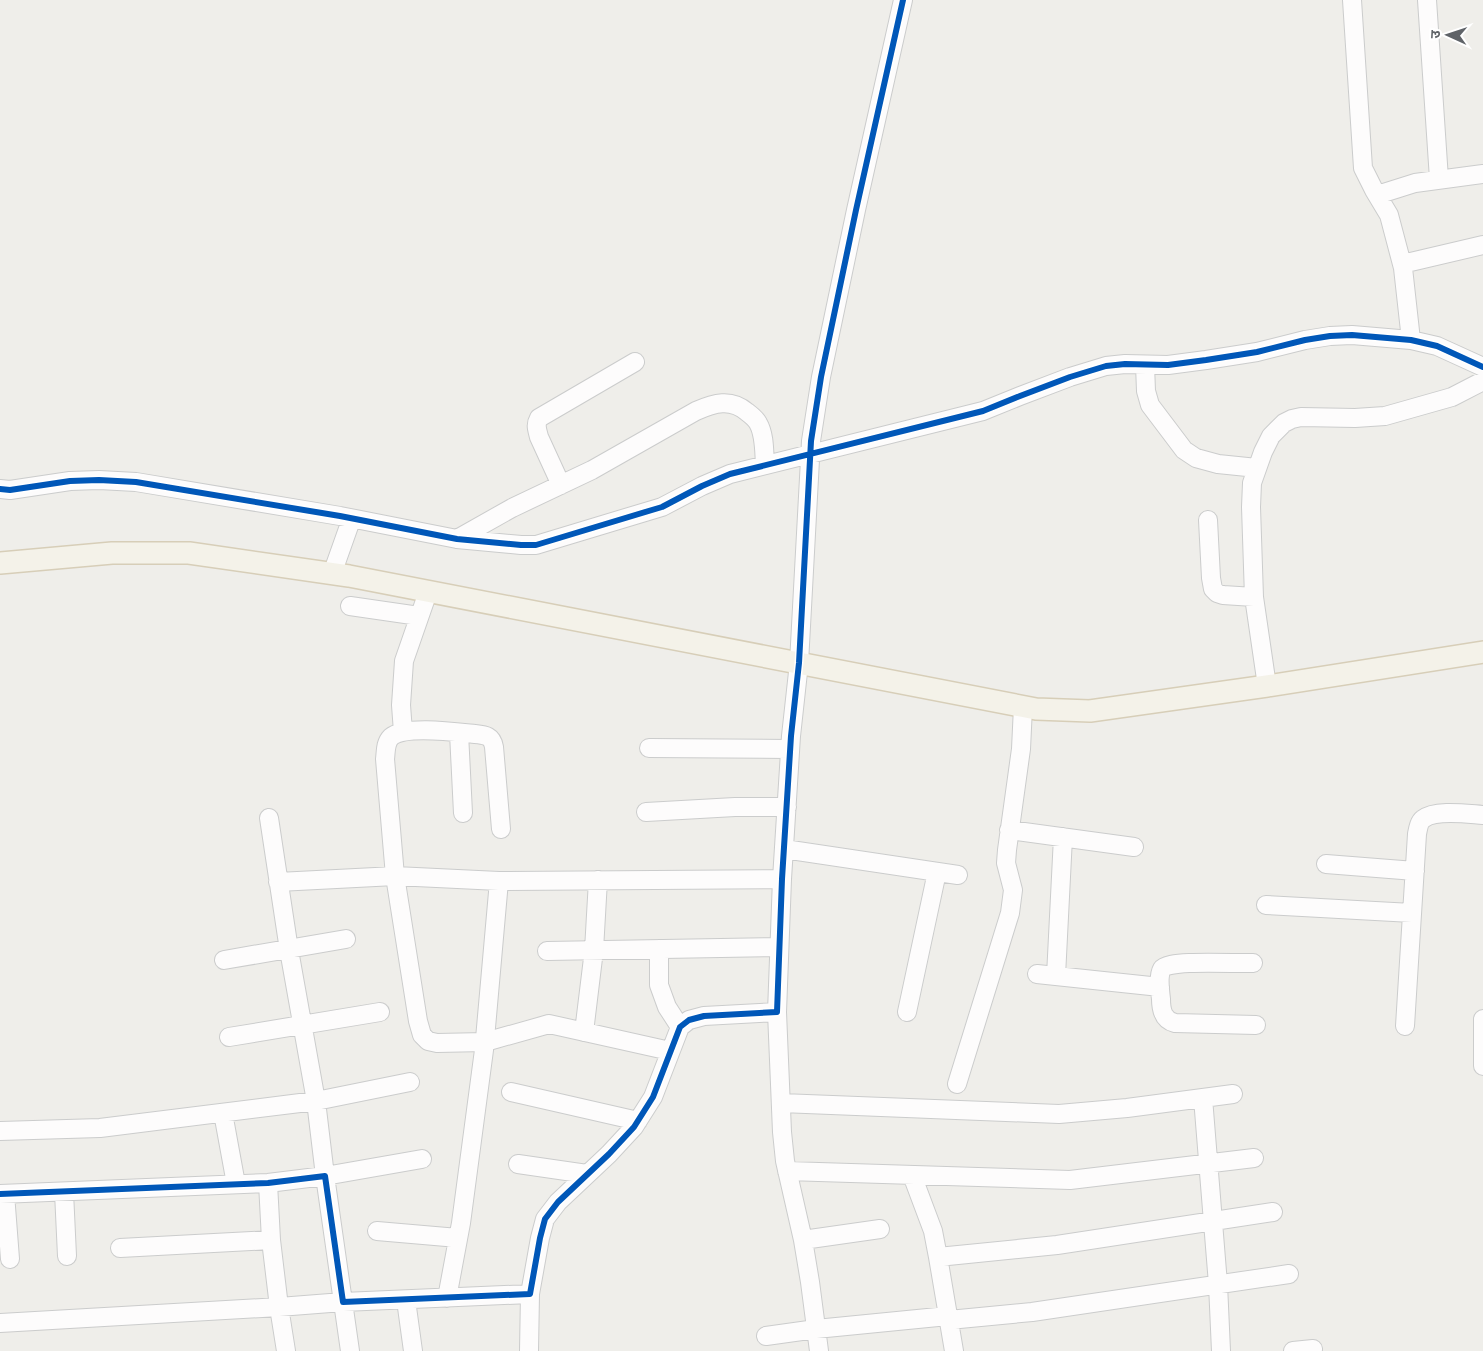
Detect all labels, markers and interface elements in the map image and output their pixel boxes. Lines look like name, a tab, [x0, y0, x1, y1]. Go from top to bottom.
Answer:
north arrow	[1423, 10, 1473, 60]
text: उ	[1426, 29, 1443, 39]

